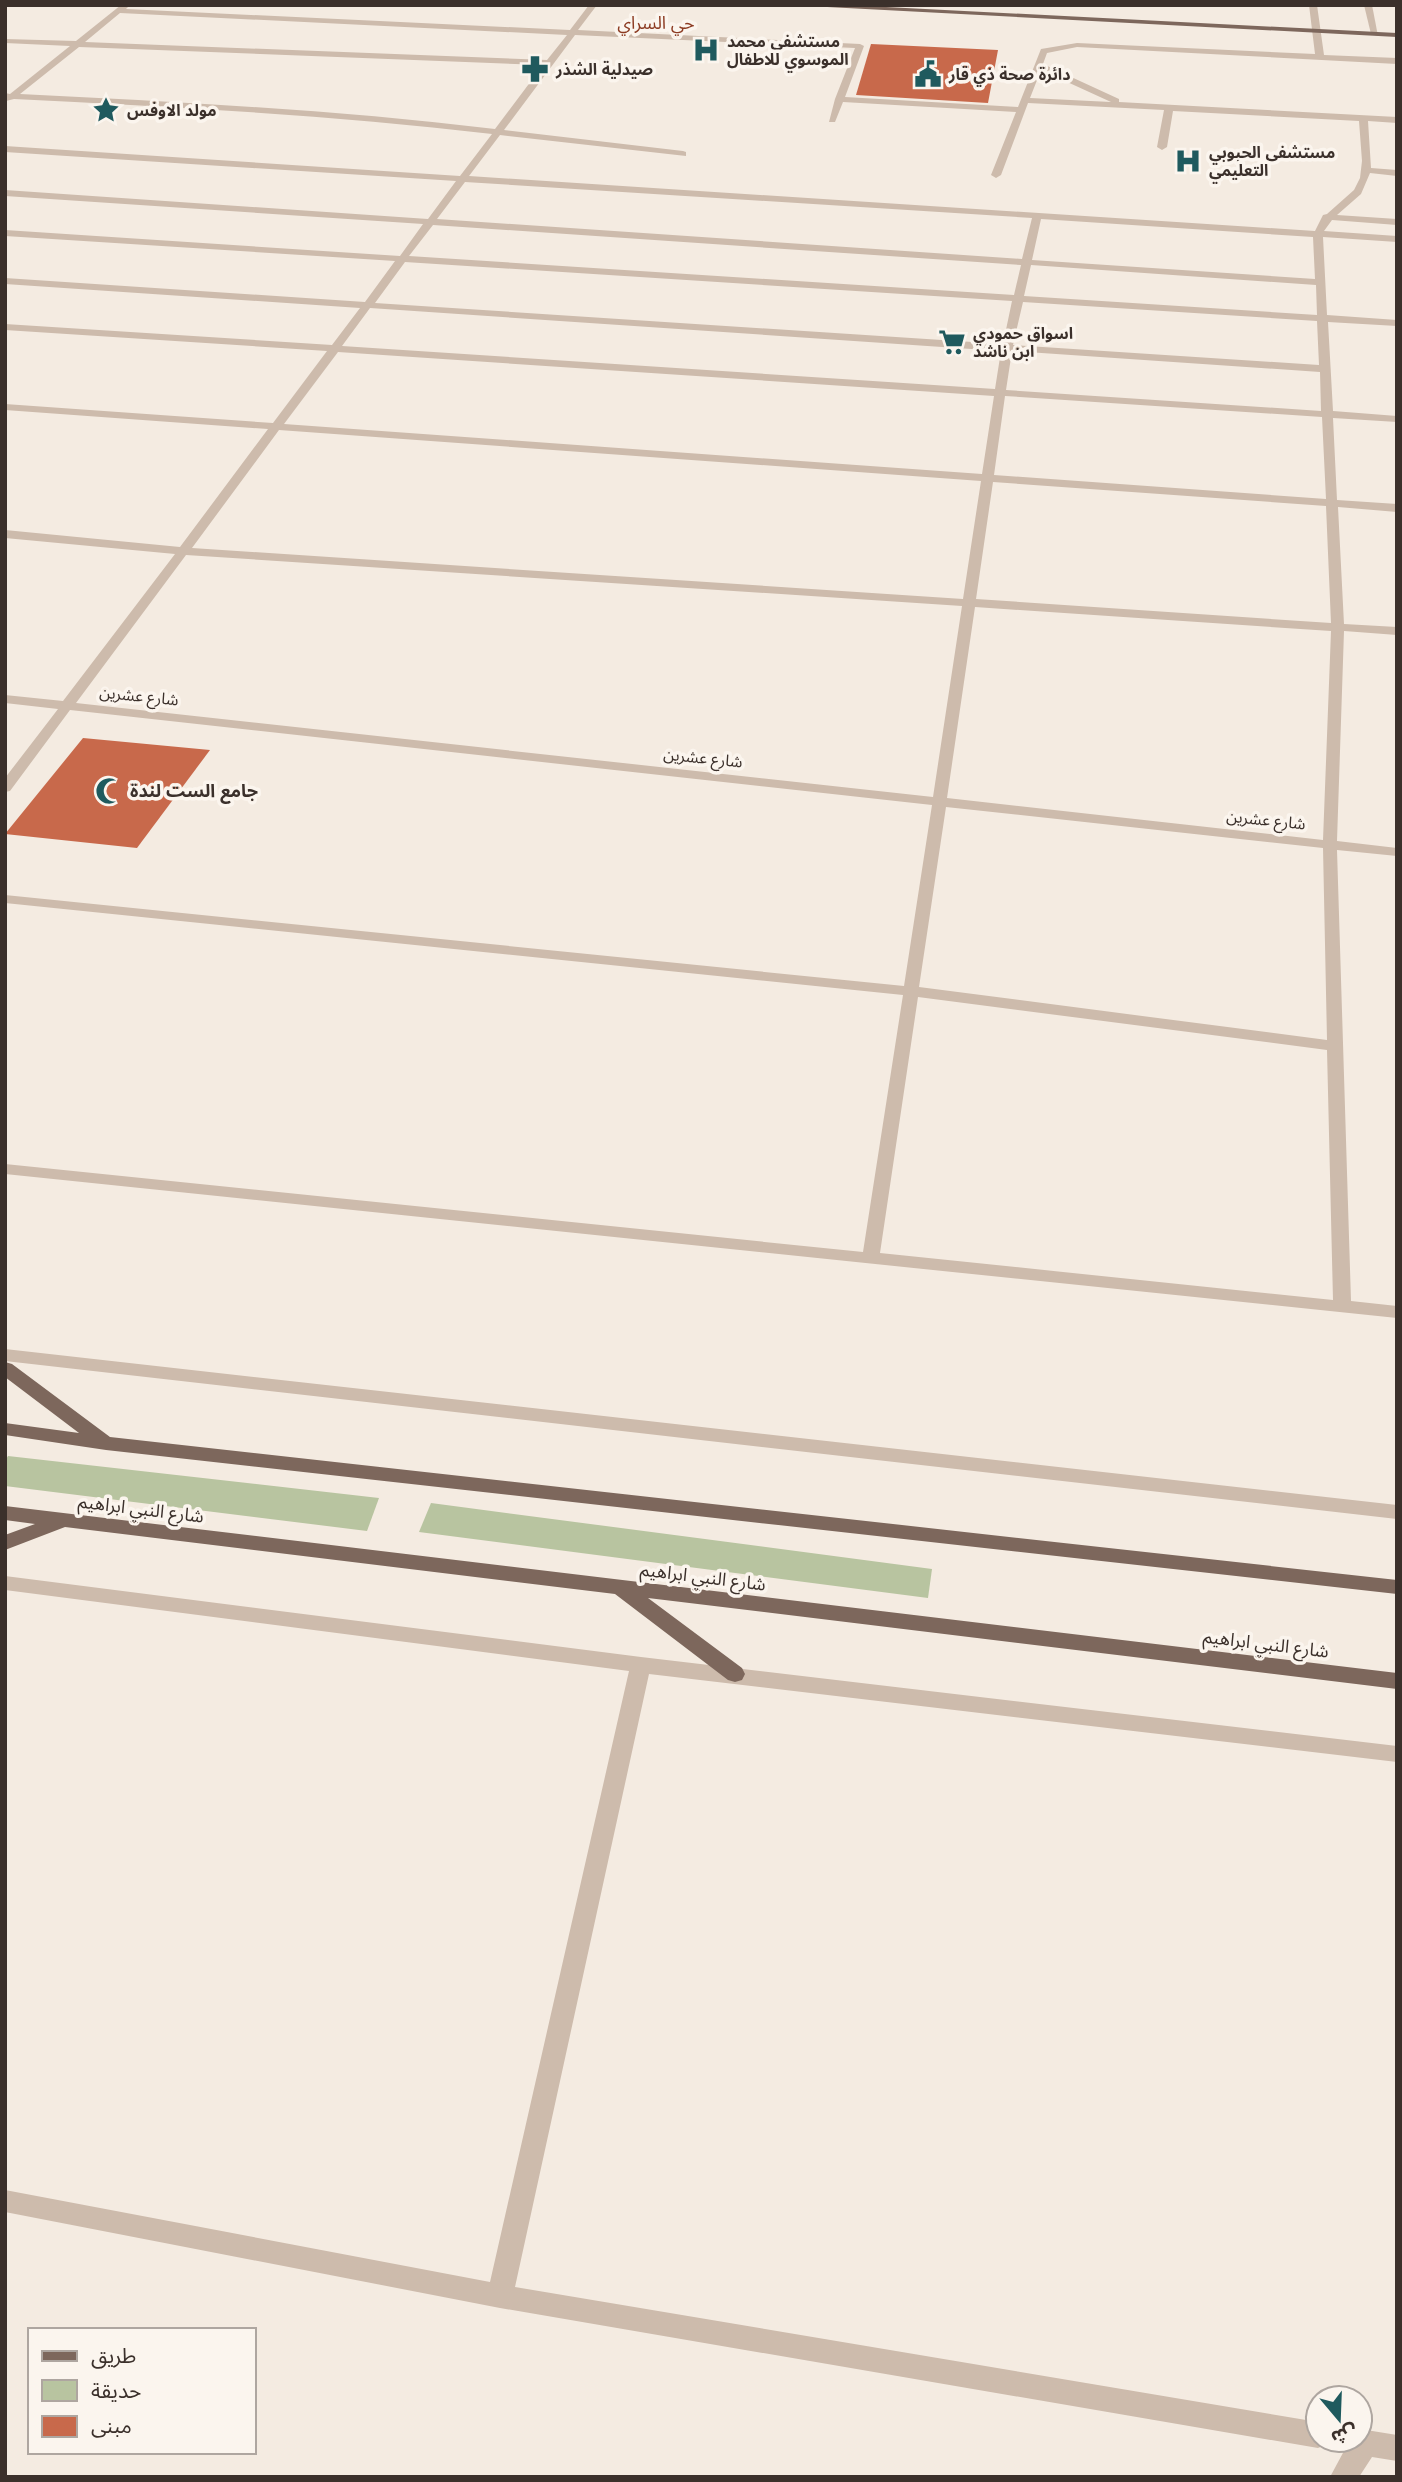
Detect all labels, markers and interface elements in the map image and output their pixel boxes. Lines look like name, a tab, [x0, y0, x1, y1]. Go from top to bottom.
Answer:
district label: حي السراي	[617, 12, 695, 36]
place label: مستشفى محمد الموسوي للاطفال	[727, 32, 849, 72]
hospital icon: مستشفى محمد الموسوي للاطفال	[691, 35, 721, 65]
pharmacy icon: صيدلية الشذر	[520, 54, 550, 84]
public building icon: دائرة صحة ذي قار	[913, 59, 943, 89]
place label: صيدلية الشذر	[555, 60, 653, 79]
place label: دائرة صحة ذي قار	[948, 65, 1070, 87]
place icon: مولد الاوفس	[91, 95, 121, 125]
place label: مولد الاوفس	[127, 101, 217, 120]
place label: مستشفى الحبوبي التعليمي	[1209, 143, 1335, 183]
hospital icon: مستشفى الحبوبي التعليمي	[1173, 146, 1203, 176]
place label: اسواق حمودي ابن ناشد	[973, 324, 1073, 361]
supermarket icon: اسواق حمودي ابن ناشد	[937, 327, 967, 357]
street label: شارع عشرين	[98, 682, 179, 713]
street label: شارع عشرين	[662, 744, 743, 775]
mosque icon: جامع الست لندة	[94, 776, 124, 806]
place label: جامع الست لندة	[130, 780, 258, 804]
street label: شارع عشرين	[1225, 806, 1306, 837]
street label: شارع النبي ابراهيم	[77, 1490, 205, 1531]
street label: شارع النبي ابراهيم	[639, 1558, 767, 1599]
street label: شارع النبي ابراهيم	[1202, 1625, 1330, 1666]
legend	[28, 2328, 256, 2454]
text: طريق	[91, 2343, 136, 2369]
text: حديقة	[91, 2378, 141, 2403]
north arrow	[1304, 2384, 1374, 2454]
text: مبنى	[91, 2413, 132, 2438]
text: ش	[1328, 2419, 1360, 2450]

